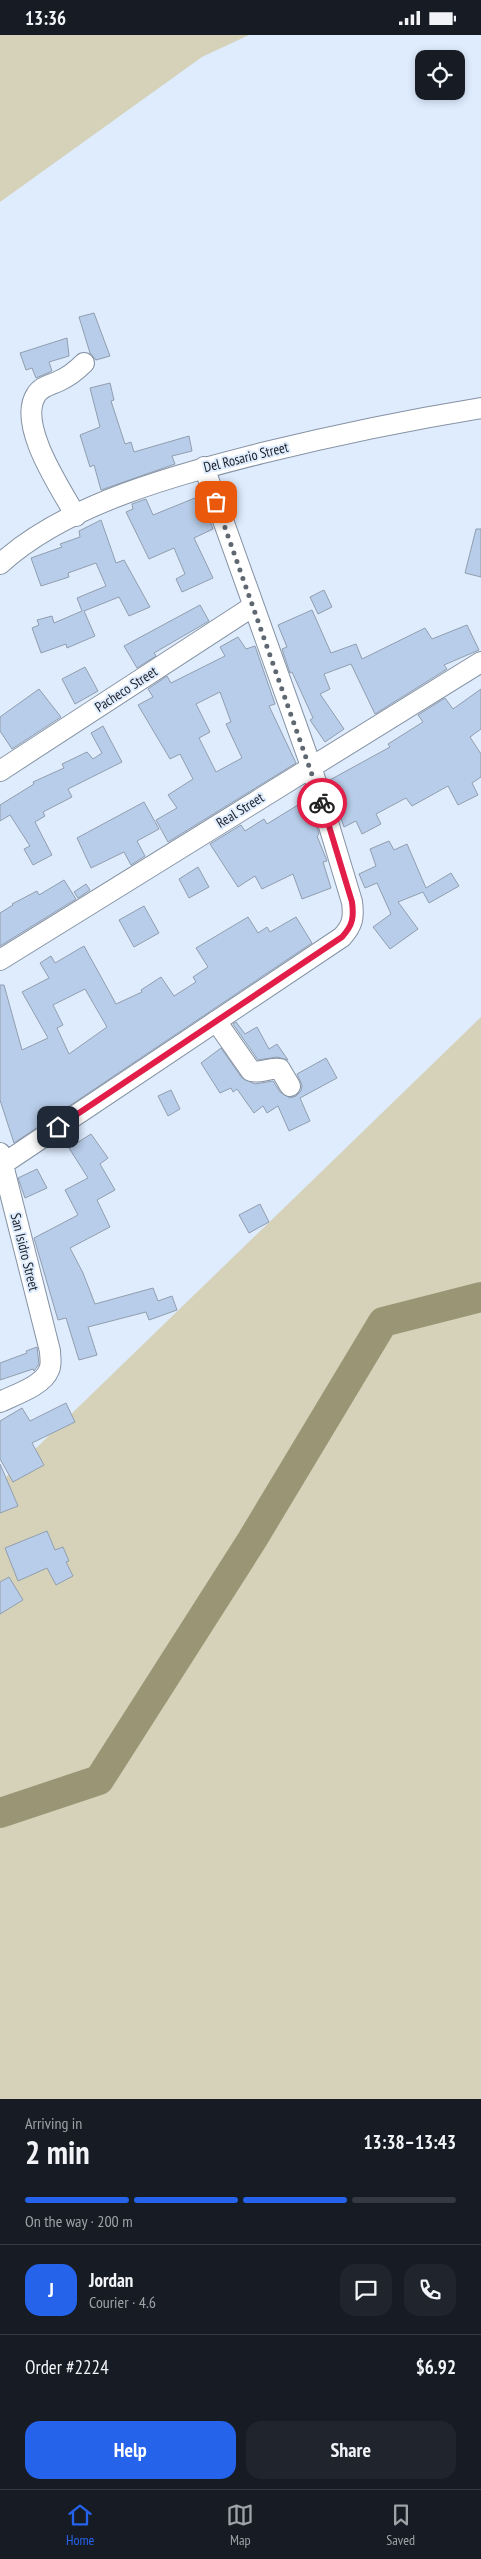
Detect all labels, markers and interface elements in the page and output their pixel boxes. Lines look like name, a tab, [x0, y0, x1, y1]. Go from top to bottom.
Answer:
text: 13:36	[25, 6, 66, 30]
map controls	[415, 50, 465, 100]
button: locate	[415, 50, 465, 100]
street label: Del Rosario Street	[202, 438, 290, 476]
pin	[195, 481, 237, 523]
icon: bag	[202, 488, 230, 516]
street label: Pacheco Street	[91, 662, 161, 716]
courier	[297, 778, 347, 828]
street label: Real Street	[213, 788, 267, 832]
icon: bike	[308, 789, 336, 817]
pin	[37, 1106, 79, 1148]
icon: home	[44, 1113, 72, 1141]
street label: San Isidro Street	[7, 1211, 43, 1293]
text: Arriving in	[25, 2113, 82, 2133]
text: 13:38–13:43	[363, 2130, 456, 2154]
text: 2 min	[25, 2131, 90, 2173]
text: On the way · 200 m	[25, 2211, 133, 2231]
button: chat	[340, 2264, 392, 2316]
button: phone	[404, 2264, 456, 2316]
text: Jordan	[89, 2268, 133, 2292]
text: J	[48, 2278, 54, 2302]
text: Courier · 4.6	[89, 2292, 156, 2312]
text: Order #2224	[25, 2355, 109, 2379]
text: $6.92	[416, 2355, 456, 2379]
button: Help	[25, 2421, 236, 2479]
button: Share	[246, 2421, 456, 2479]
tab: Home	[66, 2501, 94, 2549]
tab: Map	[226, 2501, 254, 2549]
tab: Saved	[386, 2501, 415, 2549]

